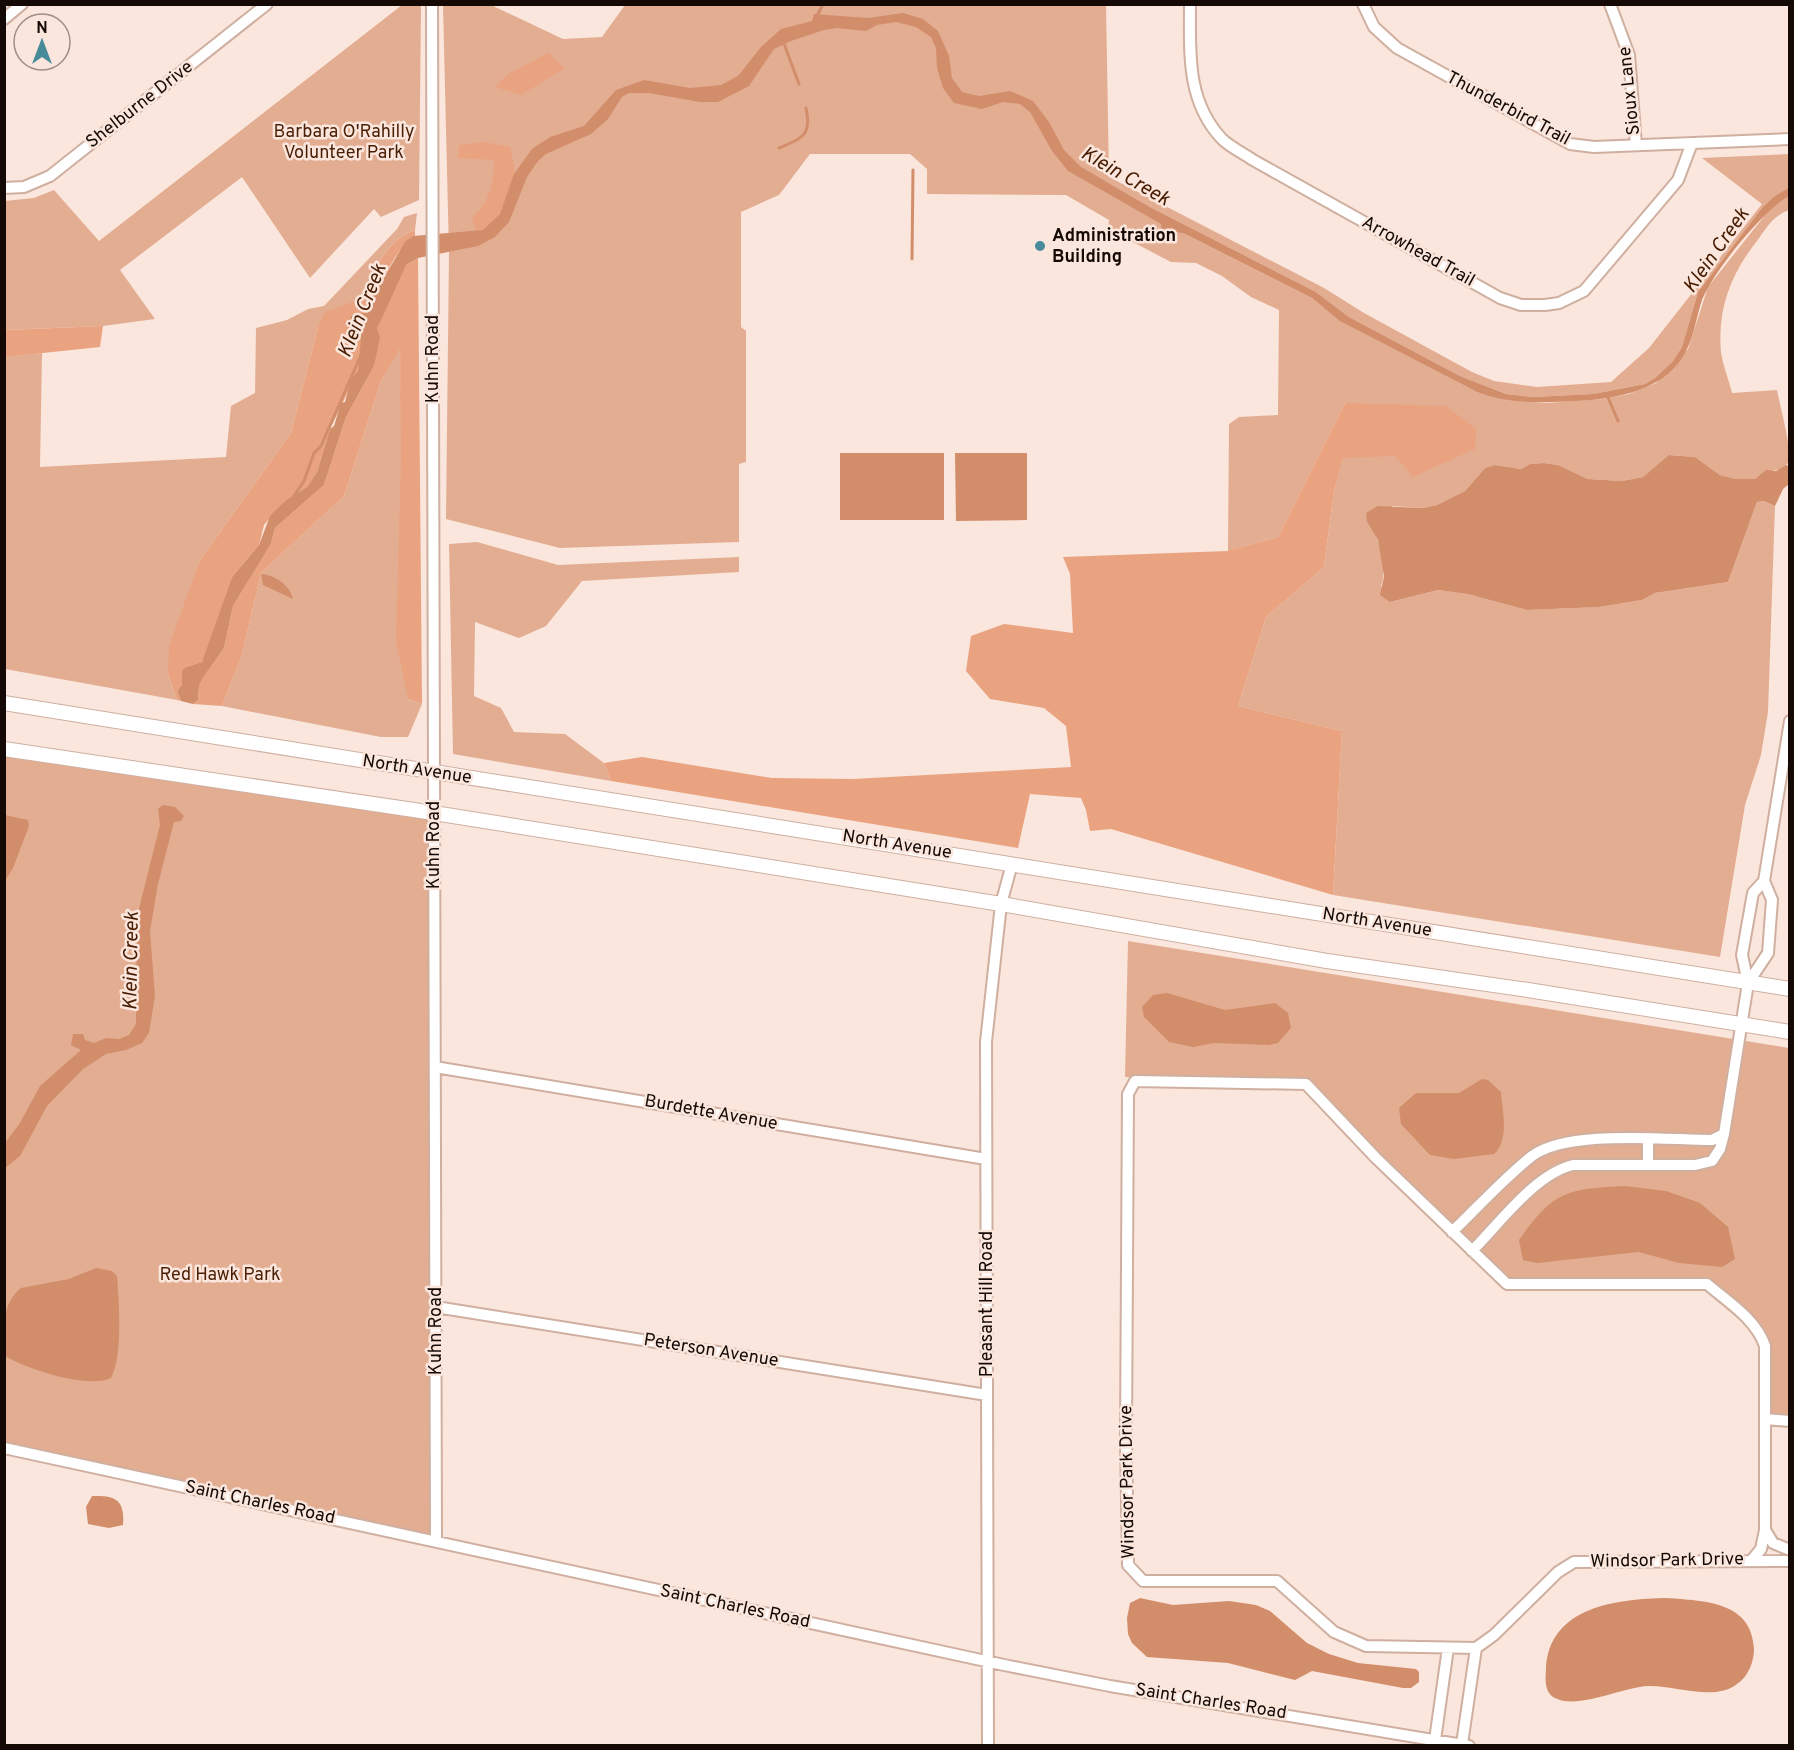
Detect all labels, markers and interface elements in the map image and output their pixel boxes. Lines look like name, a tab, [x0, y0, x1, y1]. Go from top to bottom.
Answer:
north arrow	[12, 12, 72, 72]
text: N	[36, 19, 48, 39]
street label: Sioux Lane	[1614, 46, 1646, 136]
street label: Shelburne Drive	[82, 56, 198, 154]
street label: Thunderbird Trail	[1442, 67, 1574, 151]
park label: Barbara O'Rahilly Volunteer Park	[274, 121, 414, 165]
water label: Klein Creek	[1076, 141, 1175, 213]
water label: Klein Creek	[1678, 202, 1757, 299]
street label: Arrowhead Trail	[1357, 211, 1479, 293]
place label: Administration Building	[1052, 225, 1176, 269]
marker: Administration Building	[1033, 239, 1047, 253]
water label: Klein Creek	[332, 259, 394, 362]
street label: Kuhn Road	[422, 315, 445, 403]
street label: North Avenue	[361, 750, 473, 790]
street label: Kuhn Road	[423, 801, 446, 889]
street label: North Avenue	[841, 825, 953, 865]
street label: North Avenue	[1321, 903, 1433, 943]
water label: Klein Creek	[118, 910, 146, 1011]
street label: Burdette Avenue	[643, 1090, 779, 1136]
street label: Pleasant Hill Road	[976, 1231, 999, 1377]
park label: Red Hawk Park	[159, 1264, 281, 1287]
street label: Kuhn Road	[425, 1287, 448, 1375]
street label: Peterson Avenue	[642, 1329, 780, 1373]
street label: Windsor Park Drive	[1115, 1405, 1141, 1559]
street label: Saint Charles Road	[183, 1476, 337, 1530]
street label: Windsor Park Drive	[1590, 1548, 1744, 1574]
street label: Saint Charles Road	[658, 1580, 812, 1634]
street label: Saint Charles Road	[1134, 1679, 1288, 1725]

